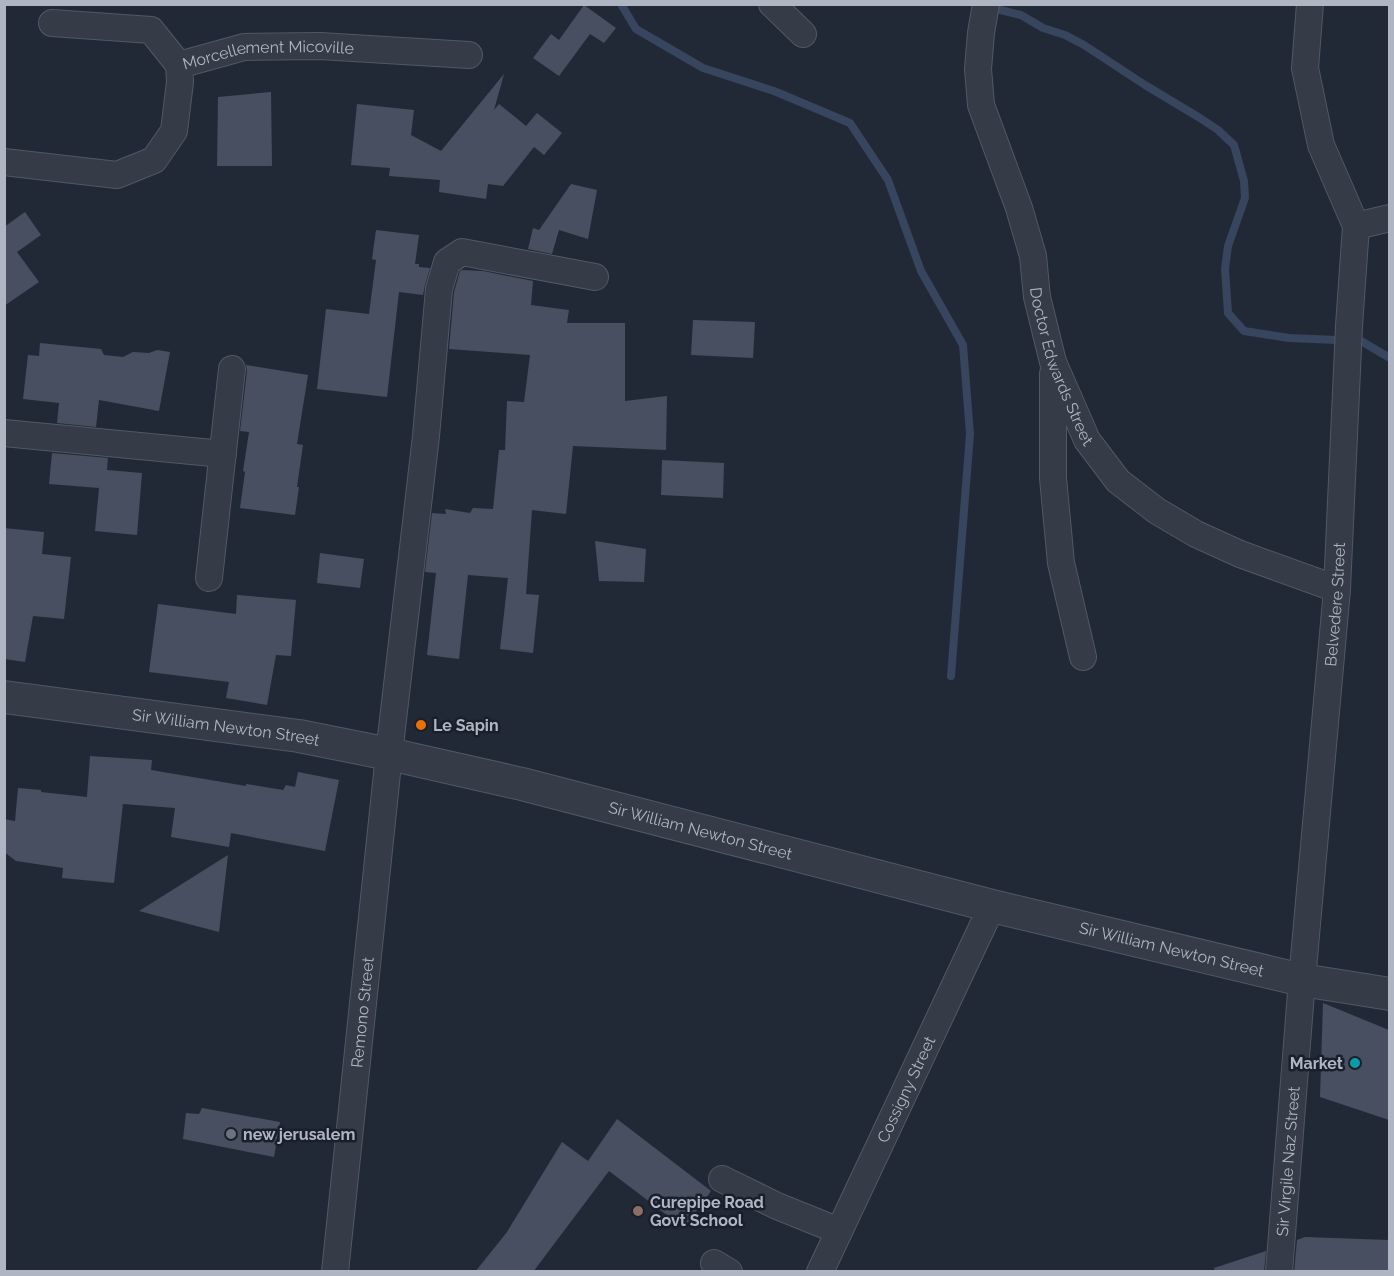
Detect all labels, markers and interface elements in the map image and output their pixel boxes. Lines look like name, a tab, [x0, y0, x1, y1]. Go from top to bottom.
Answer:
street label: Morcellement Micoville	[180, 37, 355, 74]
street label: Doctor Edwards Street	[1026, 286, 1097, 450]
street label: Belvedere Street	[1321, 541, 1349, 667]
street label: Sir William Newton Street	[131, 705, 322, 750]
place label: Le Sapin	[433, 716, 499, 735]
marker: Le Sapin	[414, 718, 428, 732]
street label: Sir William Newton Street	[606, 798, 795, 864]
street label: Sir William Newton Street	[1077, 918, 1266, 981]
street label: Remono Street	[347, 956, 378, 1069]
street label: Cossigny Street	[873, 1033, 940, 1146]
place label: Market	[1290, 1054, 1343, 1073]
marker: Market	[1348, 1056, 1362, 1070]
street label: Sir Virgile Naz Street	[1273, 1085, 1304, 1237]
place label: new jerusalem	[243, 1125, 355, 1144]
marker: new jerusalem	[224, 1127, 238, 1141]
place label: Curepipe Road Govt School	[650, 1193, 764, 1230]
marker: Curepipe Road Govt School	[631, 1204, 645, 1218]

